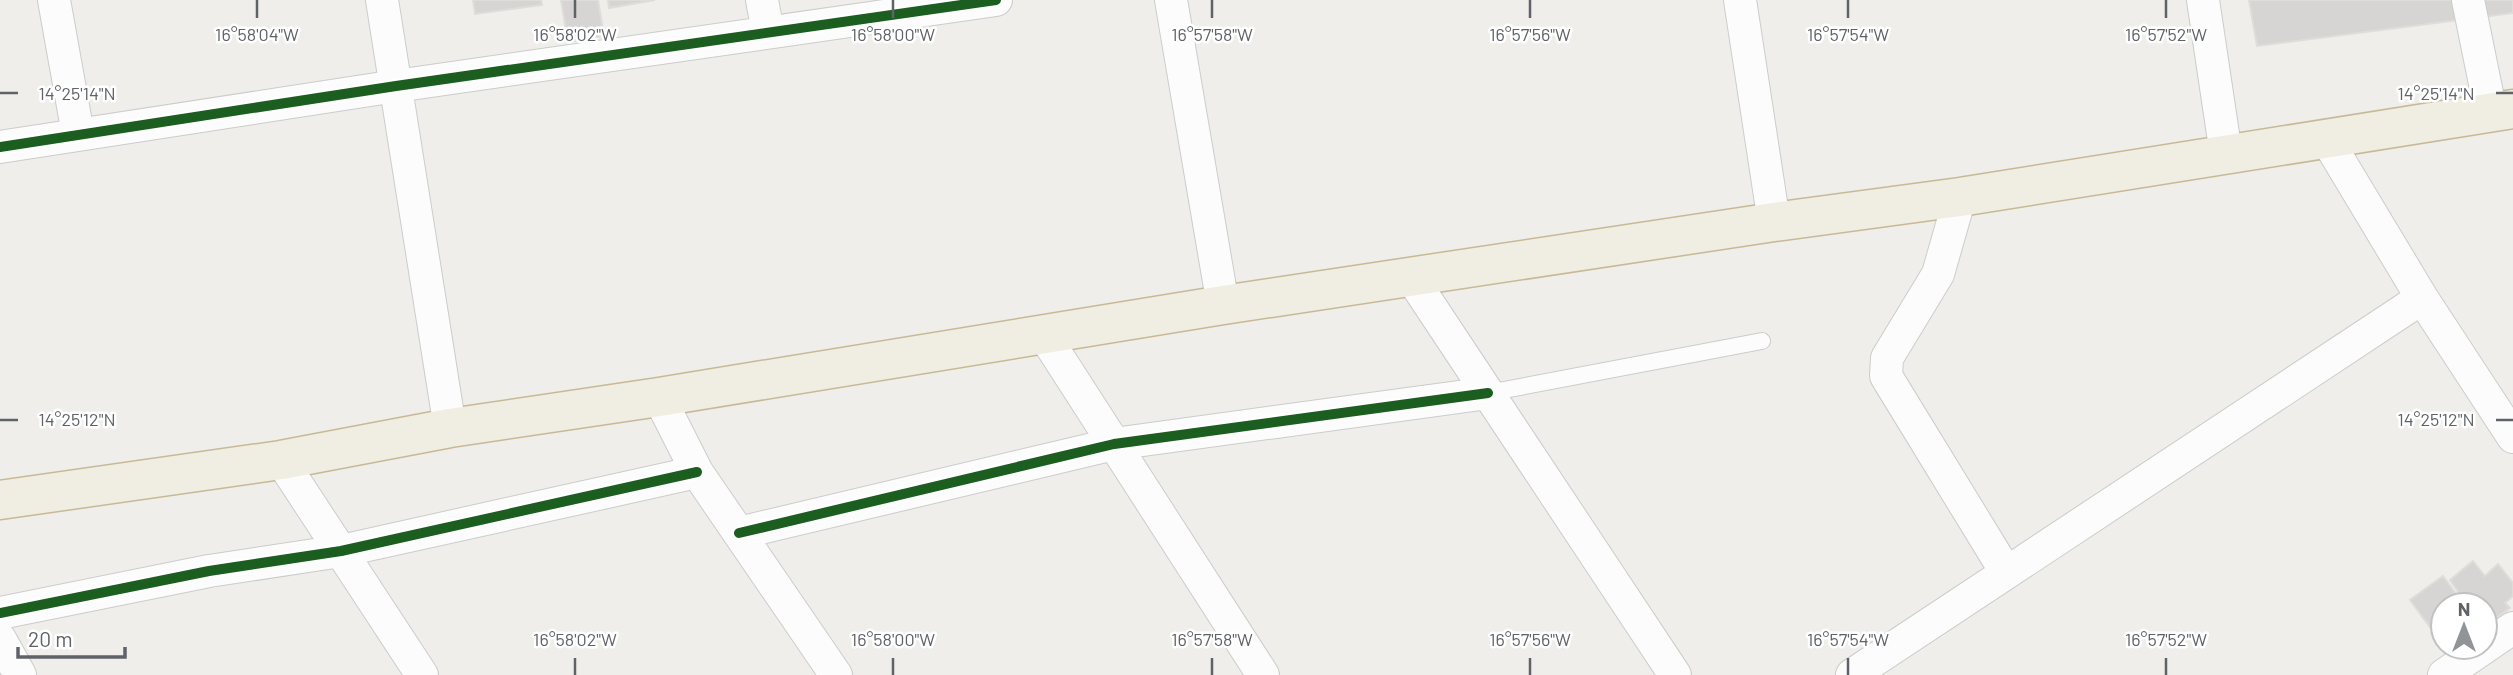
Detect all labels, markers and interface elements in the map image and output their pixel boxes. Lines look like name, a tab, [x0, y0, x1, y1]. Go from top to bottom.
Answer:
text: 16°58'04"W	[215, 23, 299, 45]
text: 16°58'02"W	[533, 23, 617, 45]
text: 16°58'00"W	[851, 23, 935, 45]
text: 16°57'58"W	[1171, 23, 1253, 45]
text: 16°57'56"W	[1489, 23, 1571, 45]
text: 16°57'54"W	[1807, 23, 1889, 45]
text: 16°57'52"W	[2125, 23, 2207, 45]
text: 14°25'14"N	[38, 82, 116, 104]
text: 14°25'14"N	[2397, 82, 2475, 104]
text: 14°25'12"N	[38, 408, 116, 430]
text: 14°25'12"N	[2397, 408, 2475, 430]
north arrow	[2429, 591, 2499, 661]
text: N	[2458, 597, 2470, 620]
scale bar	[18, 616, 124, 660]
text: 20 m	[28, 626, 73, 651]
text: 16°58'02"W	[533, 628, 617, 650]
text: 16°58'00"W	[851, 628, 935, 650]
text: 16°57'58"W	[1171, 628, 1253, 650]
text: 16°57'56"W	[1489, 628, 1571, 650]
text: 16°57'54"W	[1807, 628, 1889, 650]
text: 16°57'52"W	[2125, 628, 2207, 650]

